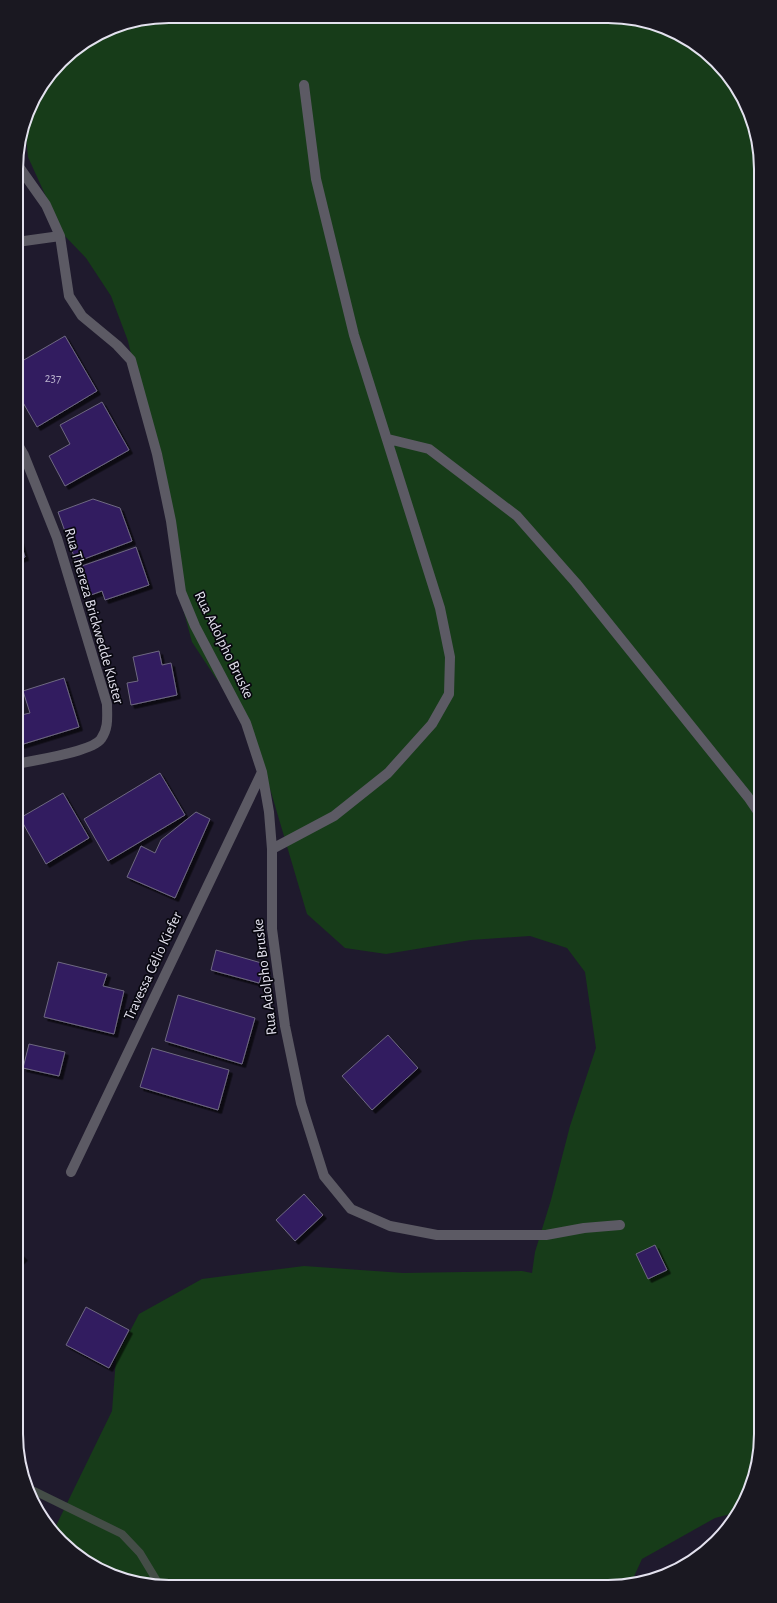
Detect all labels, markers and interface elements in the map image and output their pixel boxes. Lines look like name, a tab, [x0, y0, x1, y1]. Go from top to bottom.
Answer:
house number: 237	[45, 372, 62, 385]
street label: Rua Thereza Brickwedde Kuster	[62, 526, 126, 706]
street label: Rua Adolpho Bruske	[192, 589, 256, 701]
street label: Travessa Célio Kiefer	[121, 909, 185, 1023]
street label: Rua Adolpho Bruske	[250, 918, 280, 1036]

